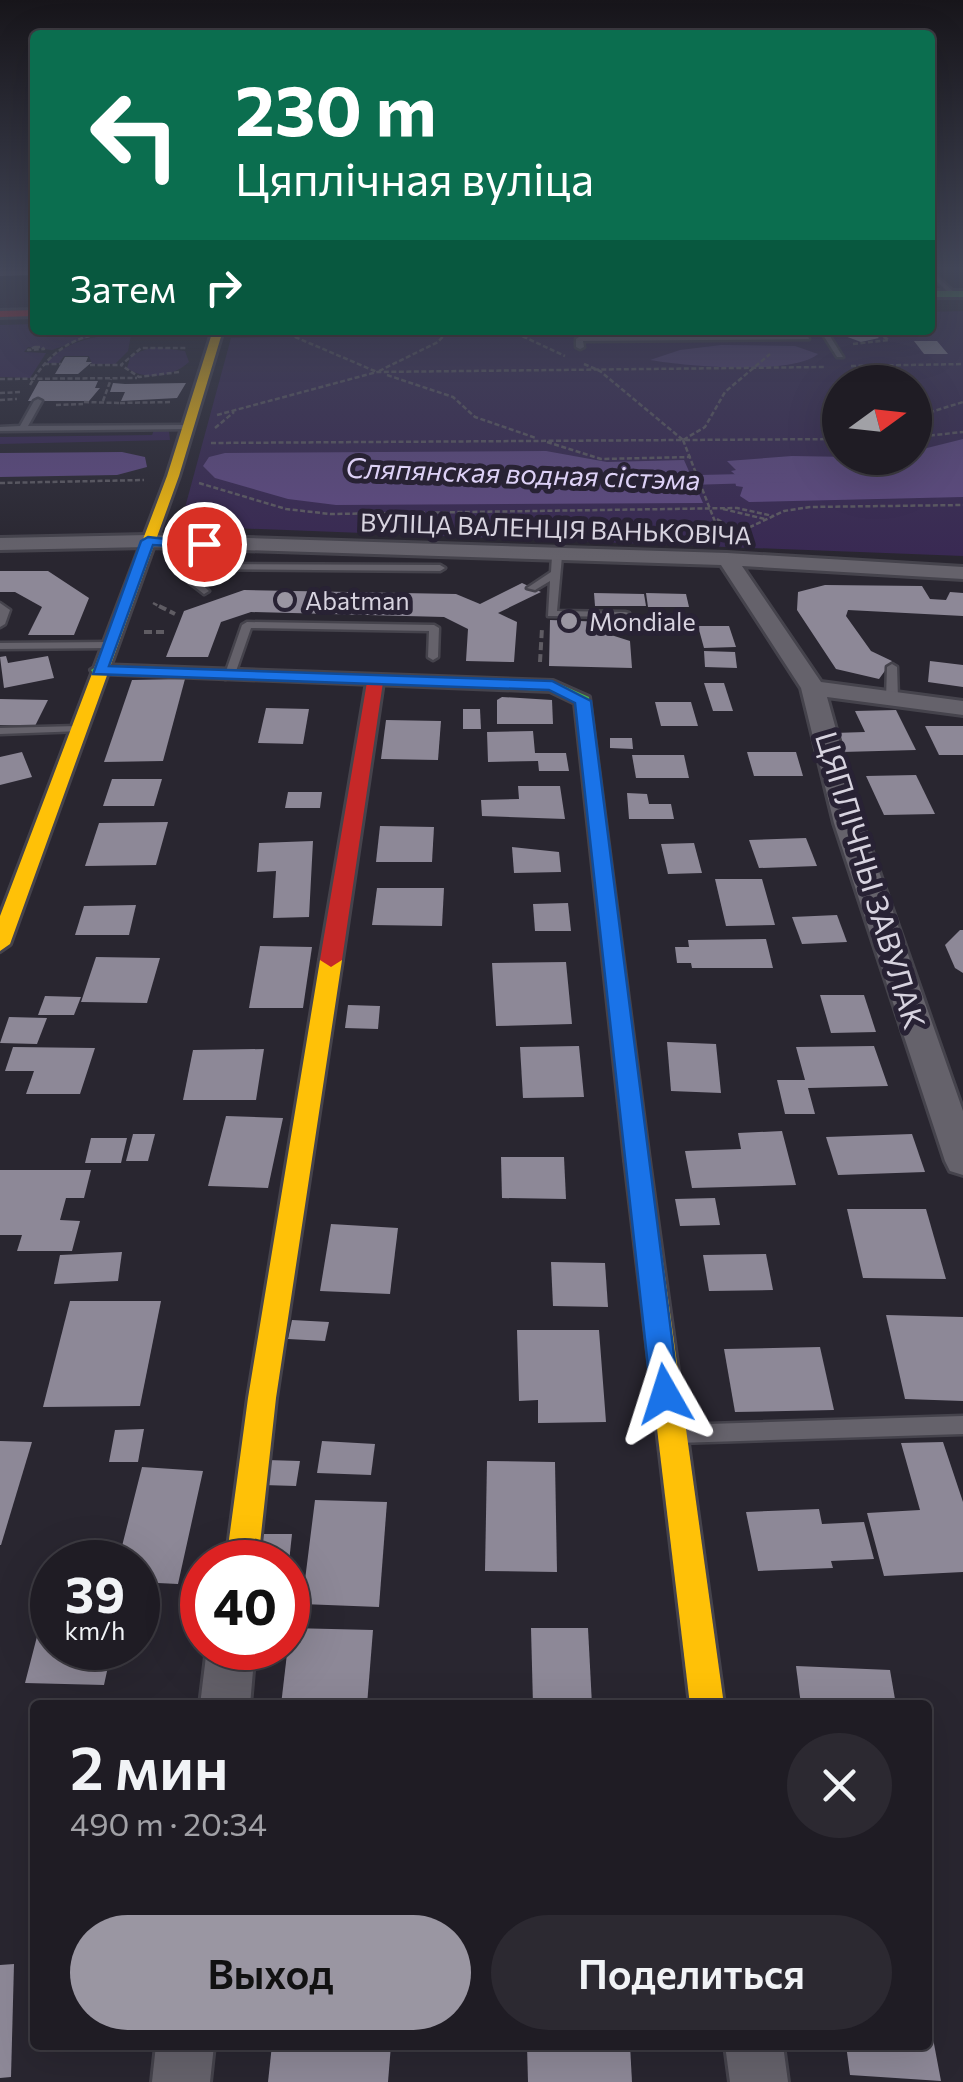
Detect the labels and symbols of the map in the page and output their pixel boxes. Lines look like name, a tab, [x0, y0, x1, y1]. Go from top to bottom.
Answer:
north arrow	[822, 365, 932, 475]
water label: Сляпянская водная сістэма	[345, 450, 701, 496]
pin	[162, 502, 247, 587]
street label: ВУЛІЦА ВАЛЕНЦІЯ ВАНЬКОВІЧА	[360, 506, 752, 550]
place label: Abatman	[305, 585, 410, 615]
marker: Abatman	[274, 589, 296, 611]
place label: Mondiale	[589, 606, 696, 636]
marker: Mondiale	[558, 610, 580, 632]
street label: ЦЯПЛІЧНЫ ЗАВУЛАК	[809, 727, 935, 1033]
position arrow	[613, 1342, 717, 1446]
speed limit sign: 40	[180, 1540, 310, 1670]

